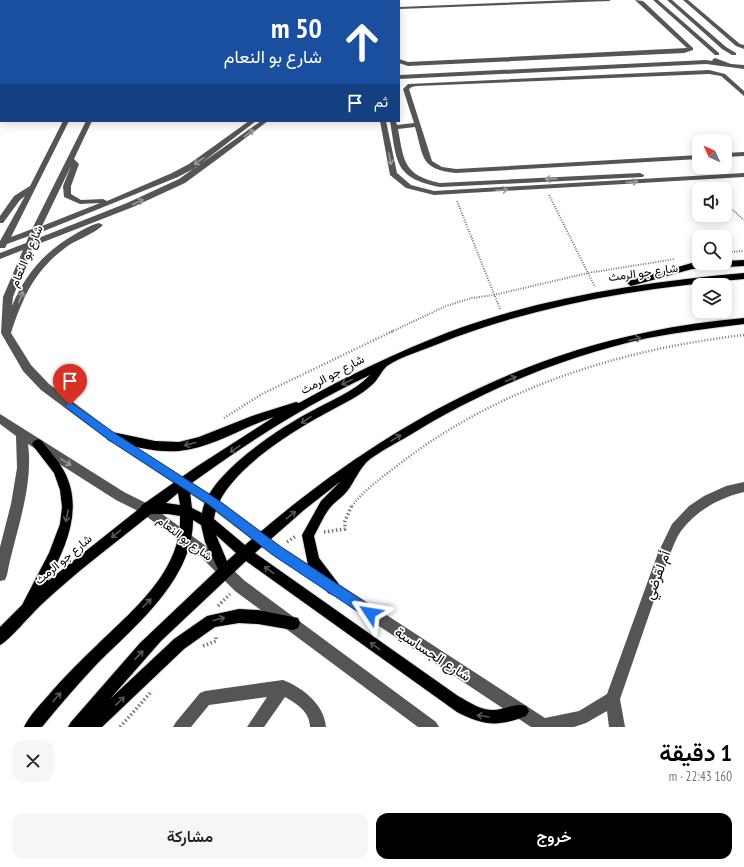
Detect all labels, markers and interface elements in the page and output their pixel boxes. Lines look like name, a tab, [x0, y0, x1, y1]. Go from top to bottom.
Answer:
text: 50 m	[271, 9, 322, 46]
icon: ahead	[336, 16, 388, 68]
text: شارع بو النعام	[224, 45, 322, 68]
icon: arrive	[344, 92, 366, 114]
text: ثم	[374, 92, 388, 111]
one-way arrow	[243, 129, 254, 138]
north arrow	[692, 134, 732, 174]
map controls	[692, 134, 732, 318]
one-way arrow	[387, 152, 395, 165]
one-way arrow	[193, 157, 204, 165]
one-way arrow	[545, 176, 558, 183]
one-way arrow	[625, 178, 638, 186]
button: sound	[692, 182, 732, 222]
one-way arrow	[495, 186, 508, 194]
one-way arrow	[132, 197, 144, 205]
street label: شارع بو النعام	[6, 223, 48, 290]
button: search	[692, 230, 732, 270]
street label: شارع جو الرمث	[607, 260, 679, 286]
button: layers	[692, 278, 732, 318]
one-way arrow	[17, 292, 25, 304]
one-way arrow	[628, 334, 641, 342]
street label: شارع جو الرمث	[298, 351, 367, 399]
pin	[53, 364, 87, 405]
icon: arrive	[59, 370, 81, 392]
one-way arrow	[505, 374, 517, 382]
one-way arrow	[341, 379, 353, 386]
one-way arrow	[300, 416, 312, 424]
one-way arrow	[390, 433, 402, 441]
one-way arrow	[184, 441, 197, 448]
one-way arrow	[229, 445, 241, 453]
one-way arrow	[60, 458, 72, 466]
one-way arrow	[63, 509, 71, 522]
one-way arrow	[286, 511, 297, 519]
street label: شارع بو النعام	[153, 512, 216, 565]
one-way arrow	[111, 530, 122, 539]
street label: شارع جو الرمث	[31, 531, 96, 589]
street label: أم لقرضي	[640, 548, 677, 603]
one-way arrow	[264, 566, 275, 574]
position arrow	[349, 592, 391, 634]
one-way arrow	[142, 598, 152, 608]
one-way arrow	[212, 615, 225, 622]
street label: شارع الجساسية	[391, 623, 474, 687]
one-way arrow	[370, 641, 381, 650]
one-way arrow	[134, 650, 143, 660]
one-way arrow	[52, 692, 62, 702]
one-way arrow	[115, 696, 125, 706]
one-way arrow	[477, 712, 490, 720]
text: 1 دقيقة	[659, 737, 732, 768]
button: close	[12, 740, 54, 782]
text: 160 m · 22:43	[669, 768, 732, 785]
button: مشاركة	[12, 813, 368, 859]
button: خروج	[376, 813, 732, 859]

